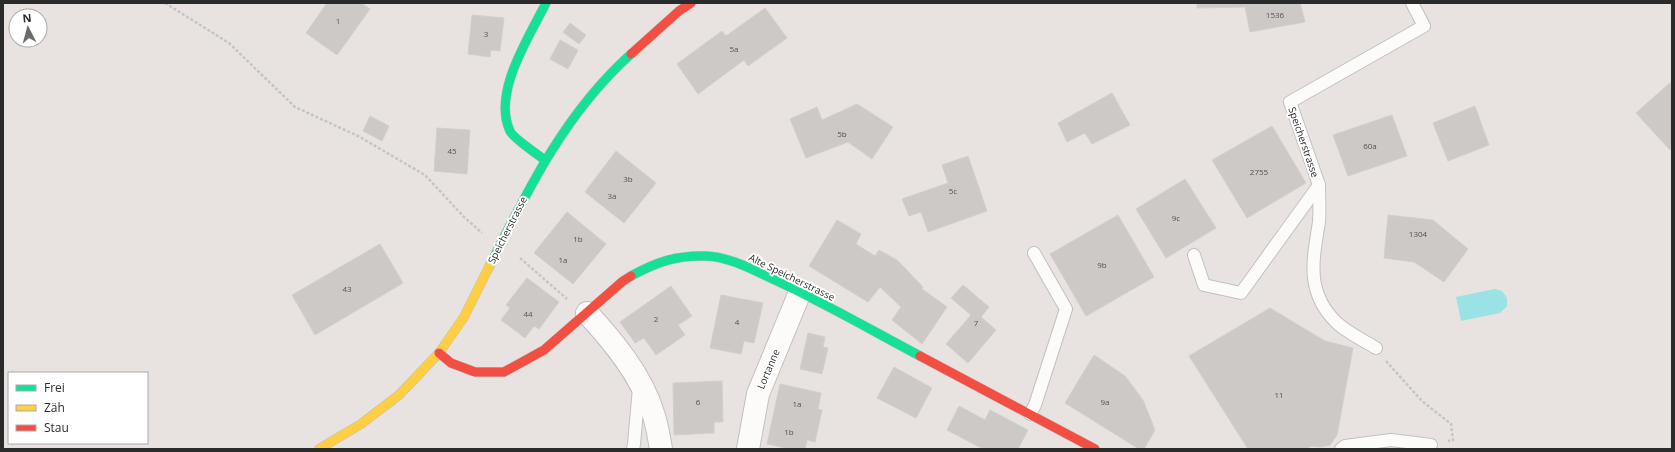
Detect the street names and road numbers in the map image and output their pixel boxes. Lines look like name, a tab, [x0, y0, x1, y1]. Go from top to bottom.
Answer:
street label: Speicherstrasse	[1285, 105, 1323, 179]
street label: Speicherstrasse	[484, 194, 530, 266]
street label: Alte Speicherstrasse	[747, 250, 838, 304]
street label: Lortanne	[753, 346, 783, 391]

